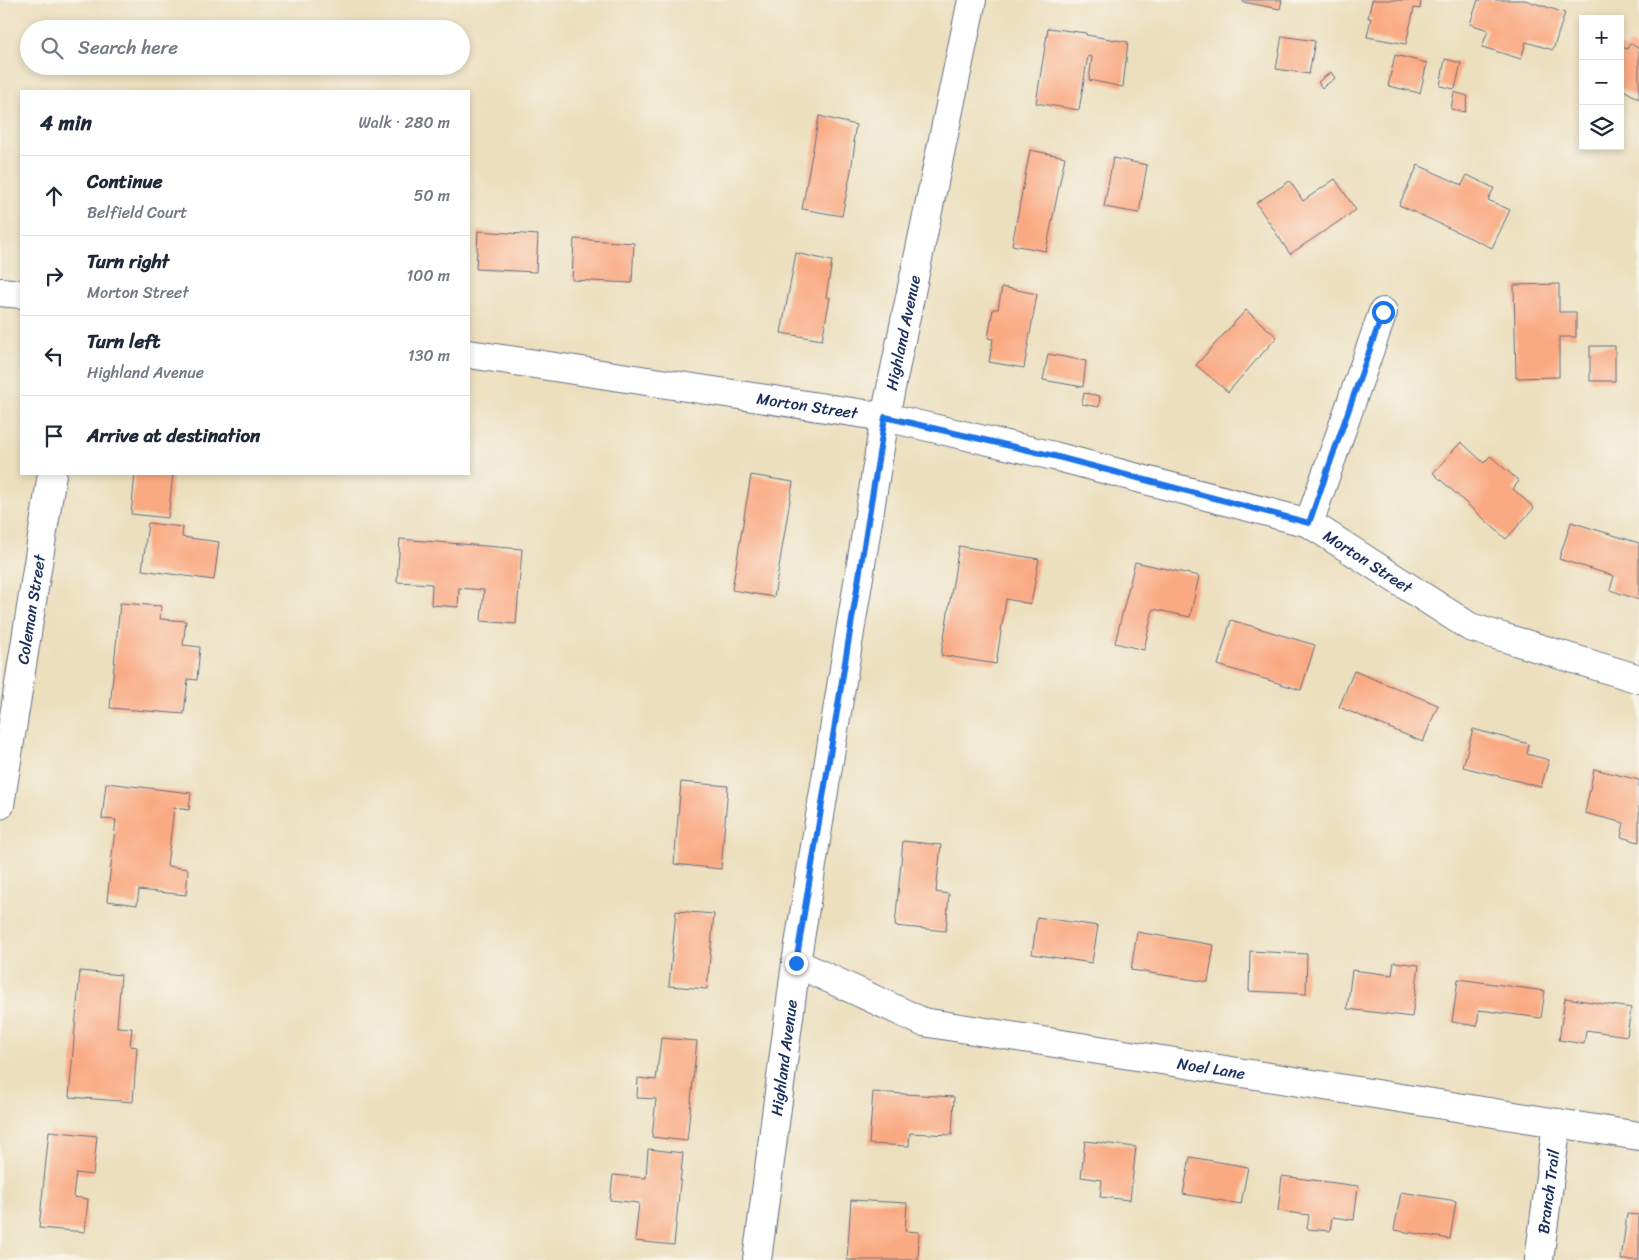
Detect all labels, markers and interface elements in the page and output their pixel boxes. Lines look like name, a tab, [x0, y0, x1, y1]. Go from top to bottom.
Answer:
map controls	[1579, 15, 1624, 150]
button: +	[1579, 15, 1624, 60]
search box	[20, 20, 470, 75]
text: Search here	[78, 31, 178, 64]
icon: search	[38, 34, 66, 62]
button: −	[1579, 60, 1624, 105]
text: 4 min	[40, 104, 92, 142]
button: layers	[1579, 105, 1624, 150]
text: Walk · 280 m	[359, 108, 450, 137]
text: Continue	[87, 165, 163, 198]
text: 50 m	[414, 181, 450, 210]
icon: ahead	[40, 182, 68, 210]
text: Belfield Court	[87, 198, 187, 227]
text: Turn right	[87, 245, 169, 278]
text: 100 m	[406, 261, 450, 290]
icon: right	[40, 262, 68, 290]
street label: Highland Avenue	[876, 272, 929, 393]
text: Morton Street	[87, 278, 189, 307]
route start	[1372, 301, 1395, 324]
text: Turn left	[87, 325, 160, 358]
text: 130 m	[408, 341, 450, 370]
icon: left	[40, 342, 68, 370]
text: Highland Avenue	[87, 358, 204, 387]
street label: Morton Street	[755, 383, 860, 427]
text: Arrive at destination	[87, 419, 260, 452]
icon: arrive	[40, 422, 68, 450]
street label: Morton Street	[1317, 521, 1419, 601]
street label: Coleman Street	[8, 552, 54, 666]
route end	[785, 952, 808, 975]
street label: Highland Avenue	[762, 998, 806, 1118]
street label: Noel Lane	[1175, 1048, 1247, 1088]
street label: Branch Trail	[1528, 1147, 1568, 1236]

